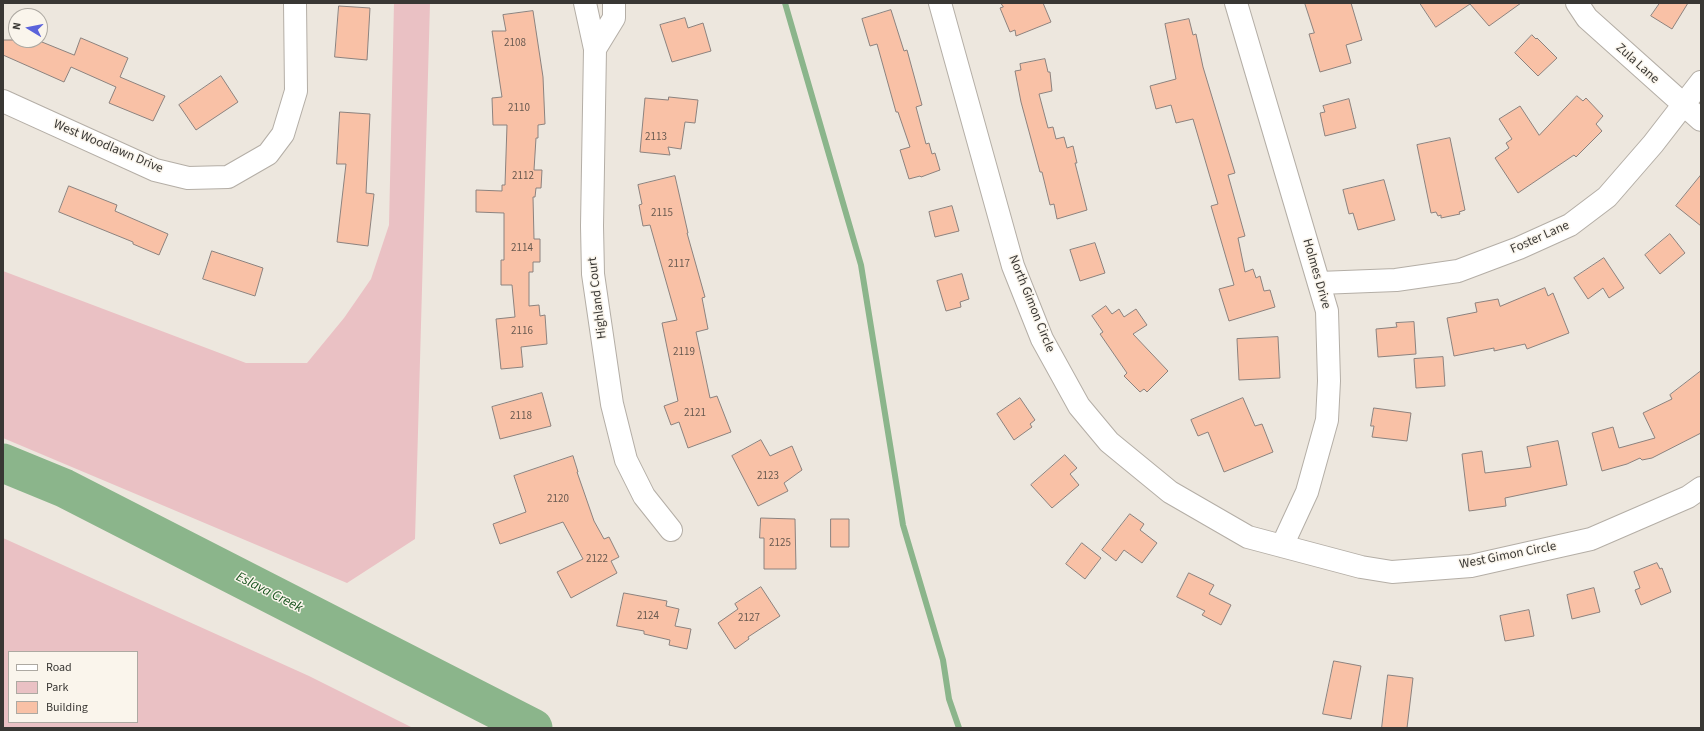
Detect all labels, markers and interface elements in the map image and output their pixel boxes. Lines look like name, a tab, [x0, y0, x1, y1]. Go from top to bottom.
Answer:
north arrow	[8, 8, 48, 48]
text: N	[9, 21, 25, 31]
house number: 2108	[504, 37, 526, 51]
street label: Zula Lane	[1612, 41, 1662, 87]
house number: 2110	[508, 102, 530, 116]
street label: West Woodlawn Drive	[51, 117, 165, 177]
house number: 2113	[645, 131, 667, 145]
house number: 2112	[512, 170, 534, 184]
house number: 2115	[651, 207, 673, 221]
street label: Foster Lane	[1508, 218, 1572, 258]
street label: Holmes Drive	[1299, 237, 1333, 311]
house number: 2114	[511, 242, 533, 256]
street label: North Gimon Circle	[1004, 253, 1058, 355]
street label: Highland Court	[585, 256, 611, 340]
house number: 2117	[668, 258, 690, 272]
house number: 2116	[511, 325, 533, 339]
house number: 2119	[673, 346, 695, 360]
house number: 2121	[684, 407, 706, 421]
house number: 2118	[510, 410, 532, 424]
house number: 2123	[757, 470, 779, 484]
house number: 2120	[547, 493, 569, 507]
house number: 2125	[769, 537, 791, 551]
street label: West Gimon Circle	[1458, 539, 1558, 573]
house number: 2122	[586, 553, 608, 567]
water label: Eslava Creek	[233, 569, 305, 617]
house number: 2124	[637, 610, 659, 624]
house number: 2127	[738, 612, 760, 626]
legend	[8, 651, 138, 723]
text: Road	[46, 659, 72, 676]
text: Park	[46, 679, 68, 696]
text: Building	[46, 699, 88, 716]

